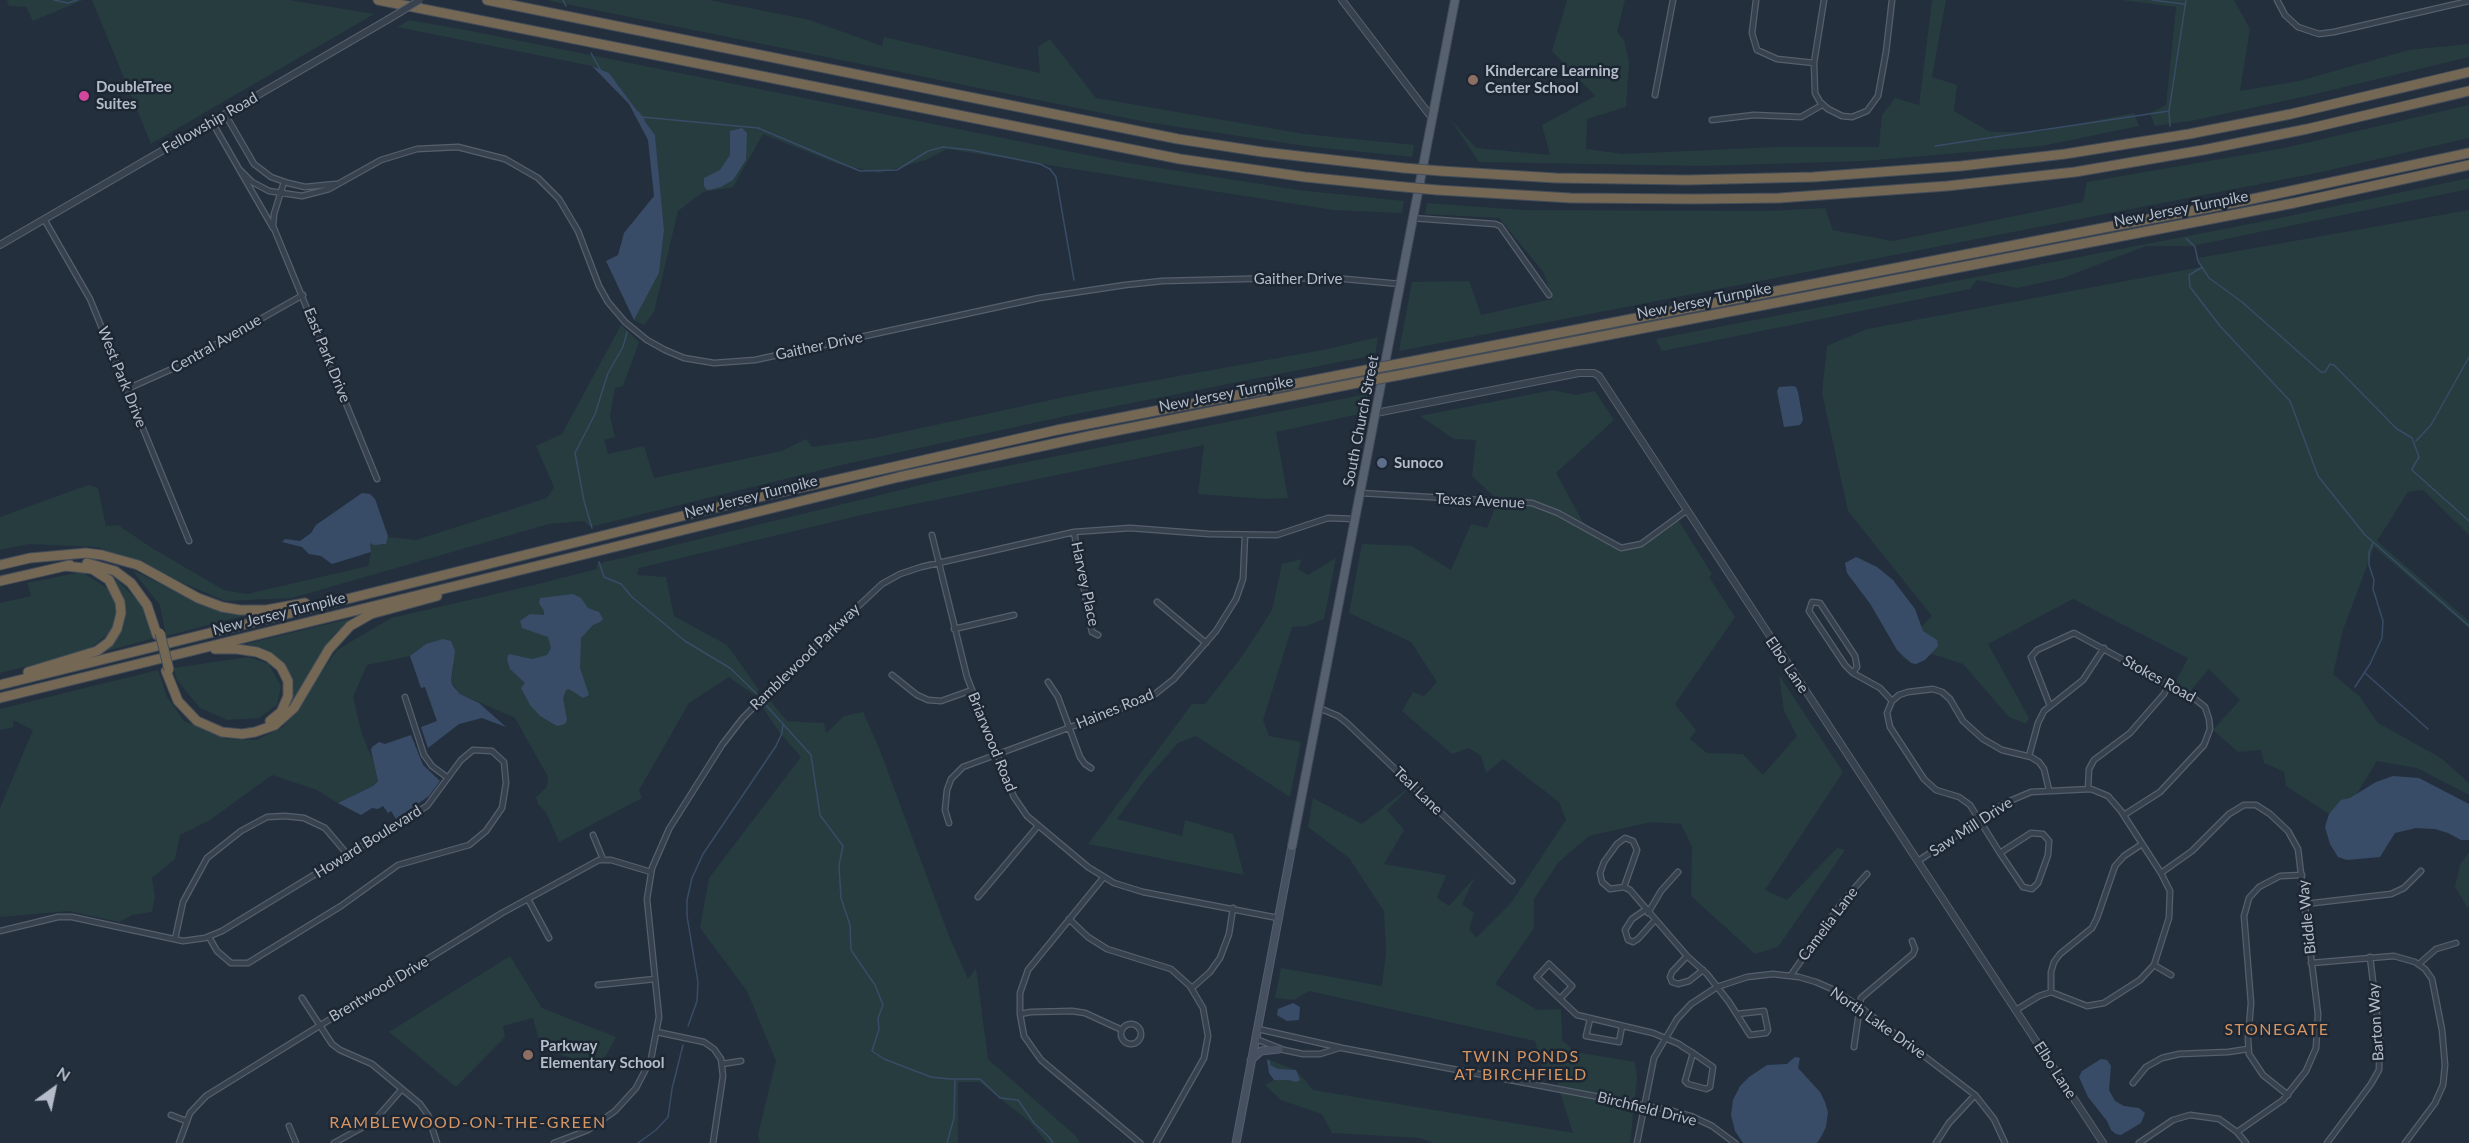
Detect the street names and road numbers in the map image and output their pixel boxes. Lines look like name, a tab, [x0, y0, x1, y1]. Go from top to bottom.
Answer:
street label: Fellowship Road	[159, 88, 261, 158]
street label: New Jersey Turnpike	[2112, 187, 2250, 231]
street label: Gaither Drive	[1254, 270, 1342, 288]
street label: New Jersey Turnpike	[1635, 279, 1773, 323]
street label: East Park Drive	[300, 305, 354, 405]
street label: Central Avenue	[168, 311, 264, 377]
street label: West Park Drive	[94, 324, 150, 430]
street label: Gaither Drive	[774, 328, 864, 364]
street label: South Church Street	[1339, 354, 1383, 488]
street label: New Jersey Turnpike	[1157, 372, 1295, 416]
street label: New Jersey Turnpike	[683, 472, 819, 522]
street label: Texas Avenue	[1435, 490, 1525, 512]
street label: Harvey Place	[1067, 540, 1103, 628]
street label: New Jersey Turnpike	[211, 589, 347, 639]
street label: Ramblewood Parkway	[746, 600, 864, 714]
street label: Elbo Lane	[1762, 633, 1812, 697]
street label: Stokes Road	[2119, 652, 2199, 706]
street label: Haines Road	[1074, 685, 1156, 733]
street label: Briarwood Road	[964, 690, 1020, 794]
street label: Teal Lane	[1390, 763, 1446, 819]
street label: Saw Mill Drive	[1926, 794, 2016, 860]
street label: Howard Boulevard	[311, 802, 425, 882]
street label: Biddle Way	[2294, 879, 2320, 955]
street label: Camelia Lane	[1794, 884, 1862, 964]
street label: Brentwood Drive	[326, 952, 432, 1026]
street label: Barton Way	[2364, 982, 2388, 1062]
street label: North Lake Drive	[1827, 983, 1929, 1063]
street label: Elbo Lane	[2030, 1038, 2080, 1102]
street label: Birchfield Drive	[1595, 1088, 1699, 1130]

